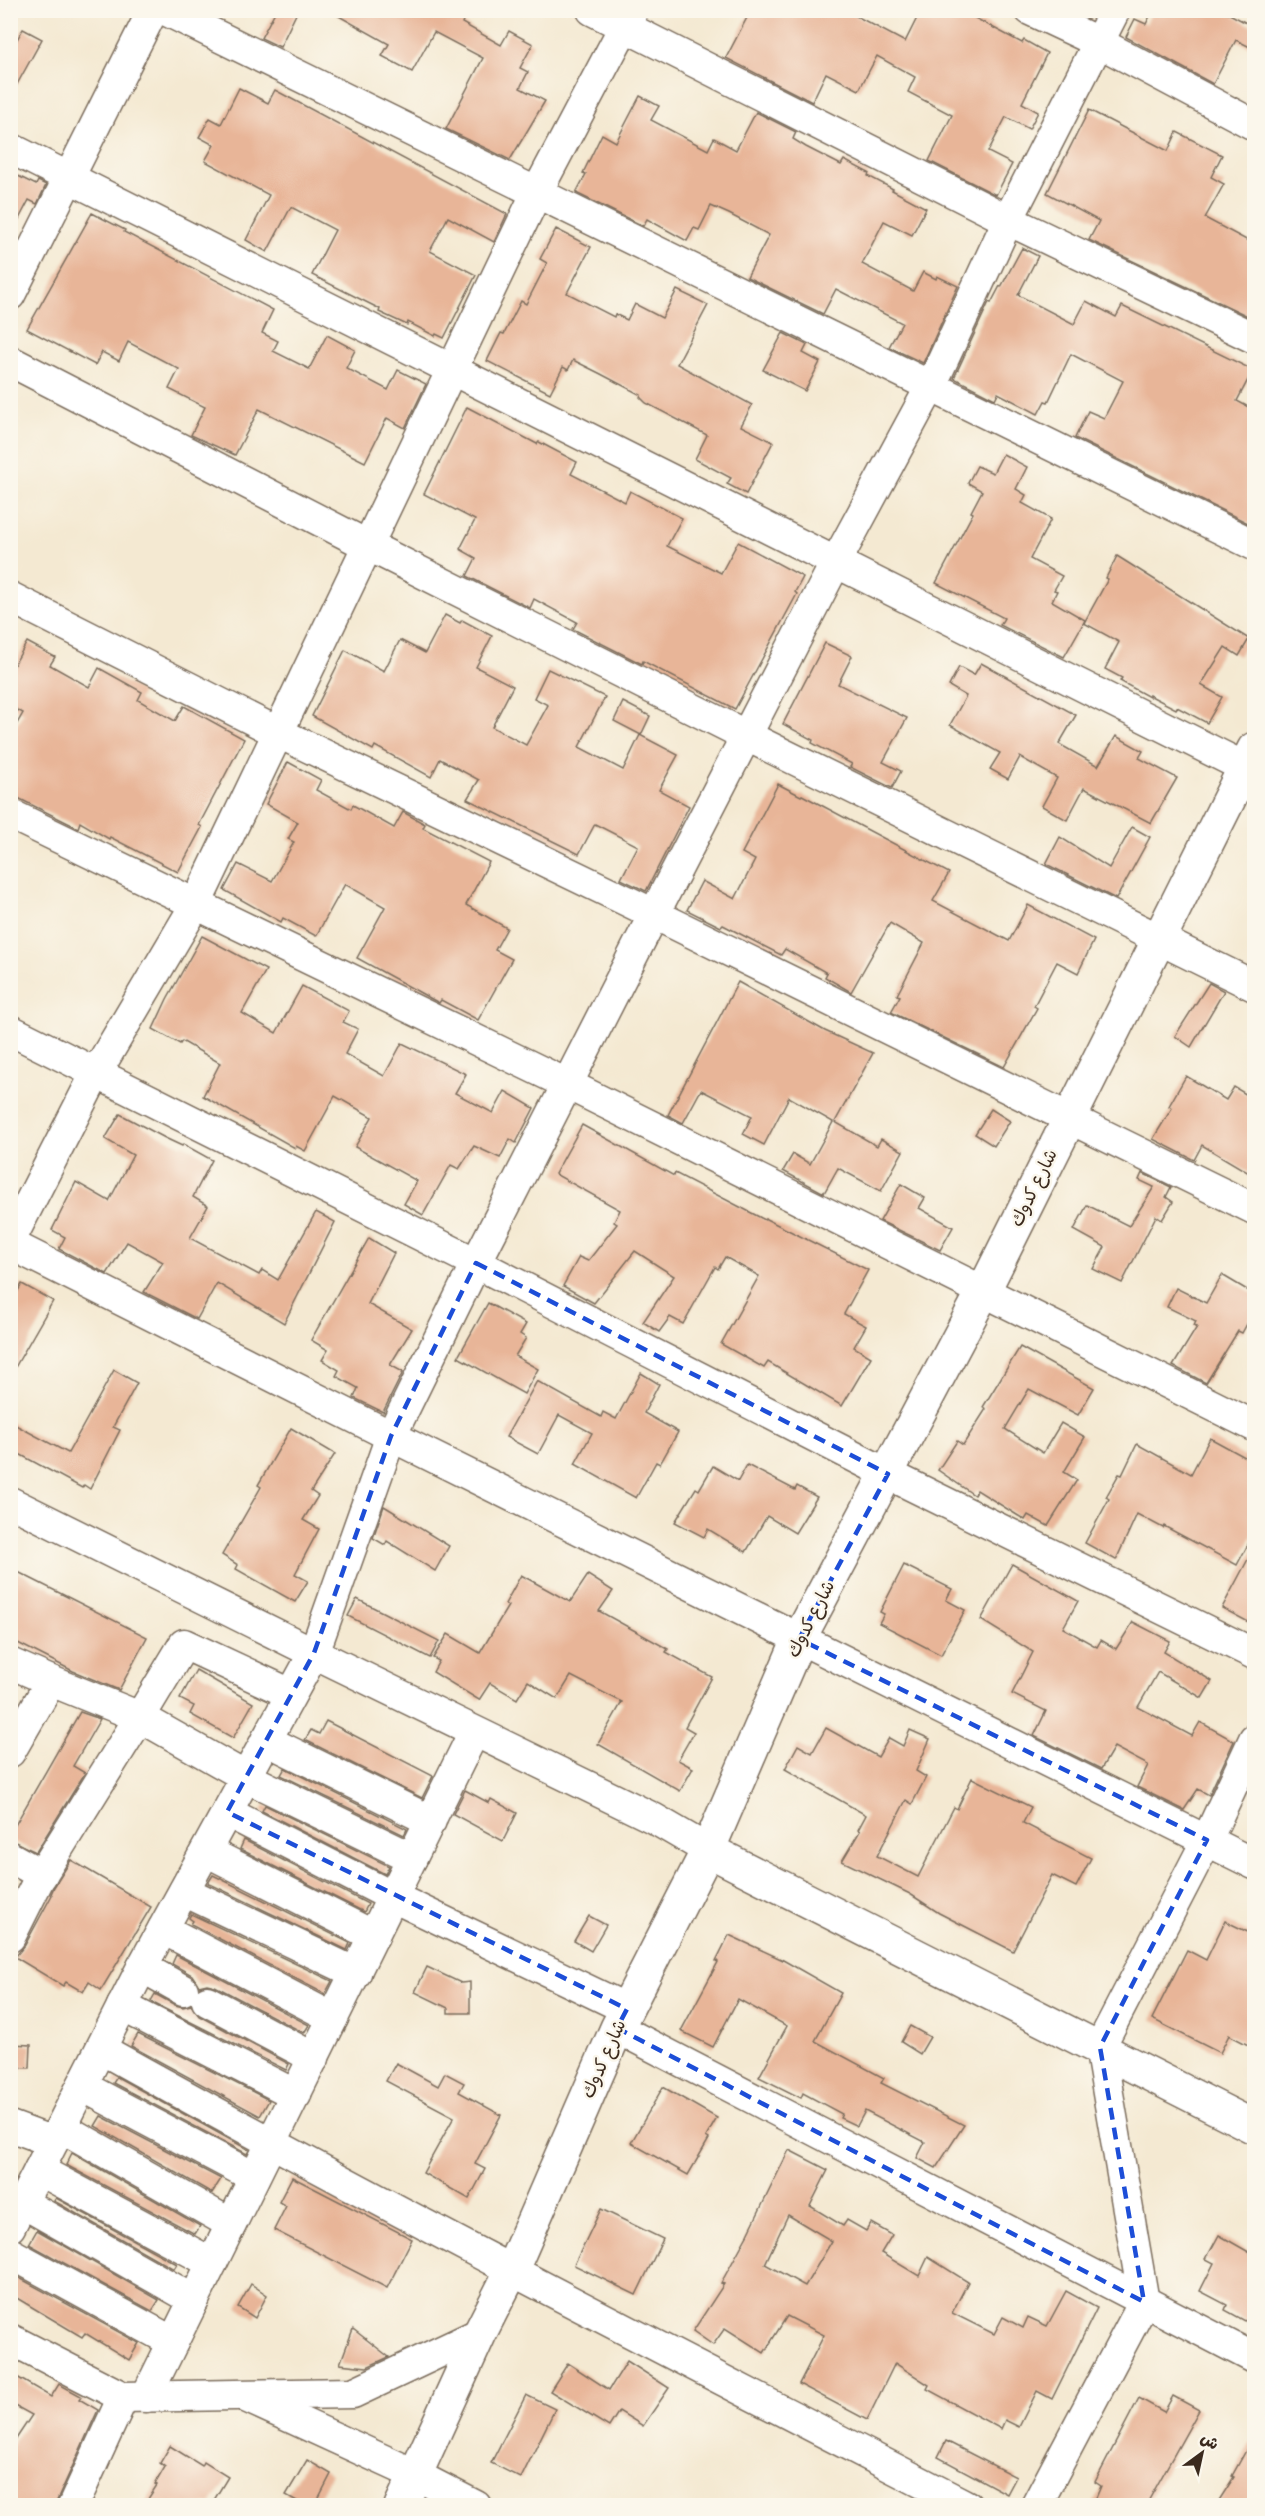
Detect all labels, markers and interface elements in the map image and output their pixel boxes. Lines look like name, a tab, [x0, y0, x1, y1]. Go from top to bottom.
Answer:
street label: شارع كدوك	[1005, 1145, 1063, 1231]
street label: شارع كدوك	[782, 1577, 840, 1661]
street label: شارع كدوك	[576, 2016, 632, 2102]
north arrow	[1172, 2423, 1232, 2483]
text: ش	[1197, 2428, 1222, 2454]

